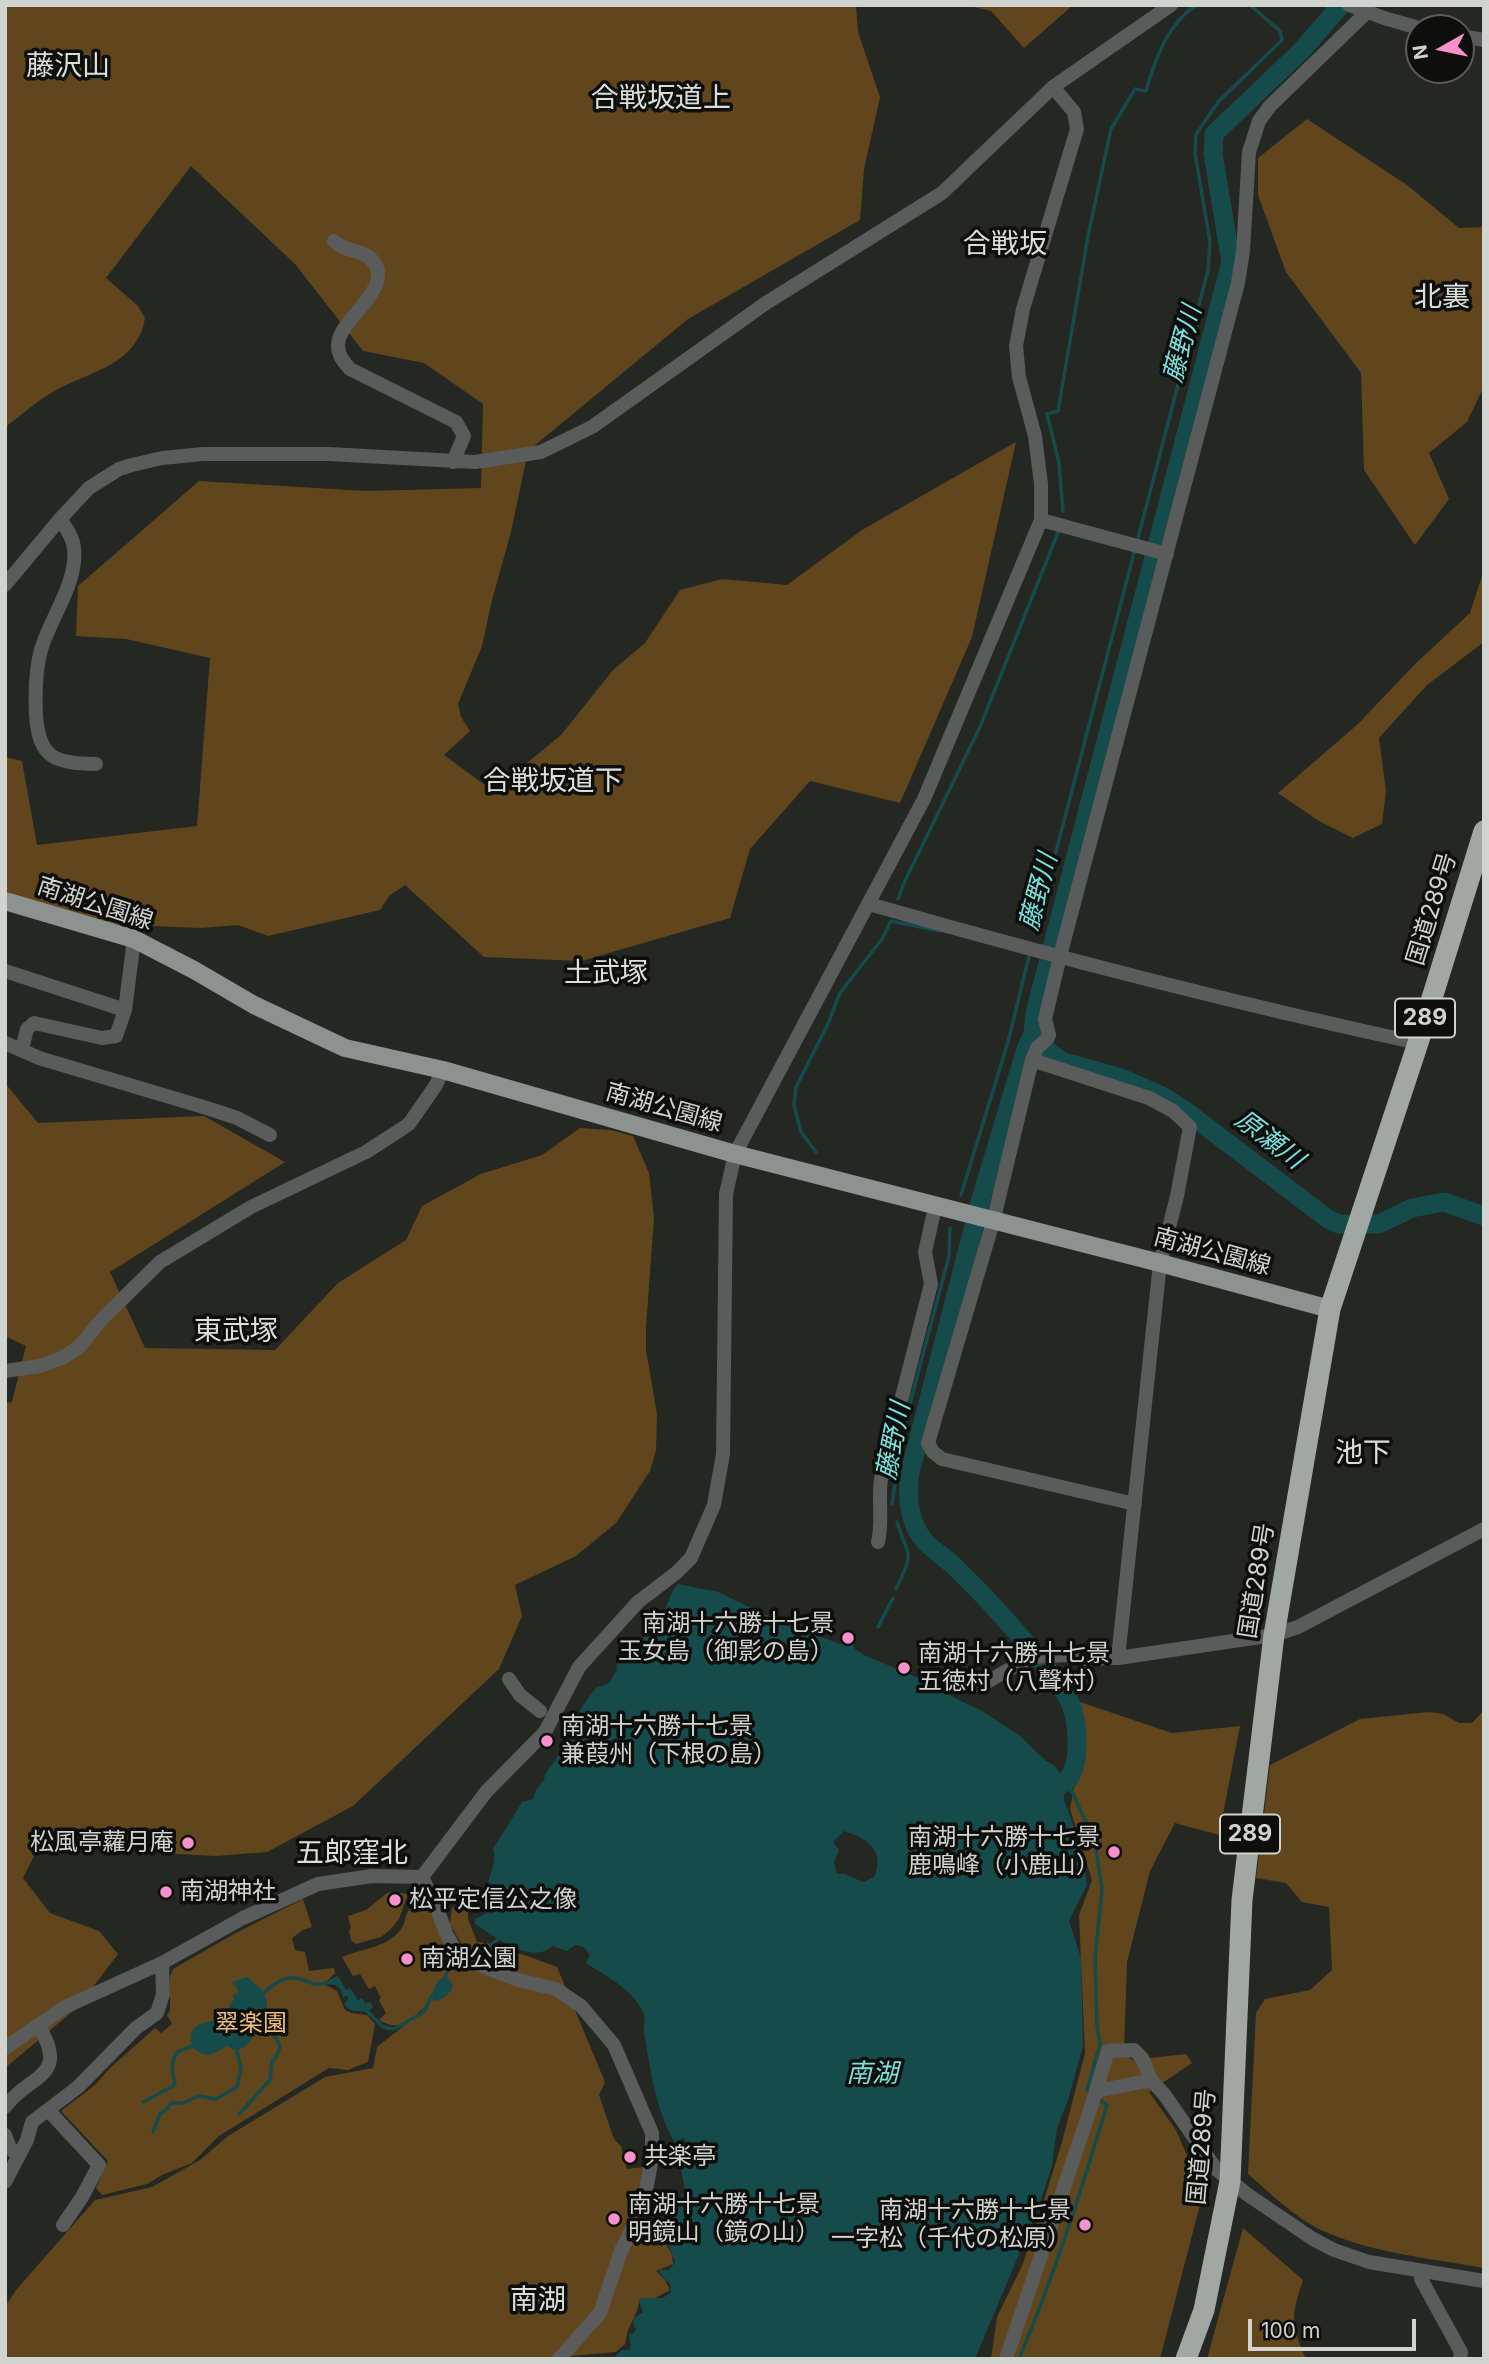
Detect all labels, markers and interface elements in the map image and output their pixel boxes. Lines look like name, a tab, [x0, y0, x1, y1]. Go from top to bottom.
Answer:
north arrow	[1405, 14, 1475, 84]
text: N	[1408, 43, 1433, 61]
district label: 藤沢山	[26, 50, 110, 84]
district label: 合戦坂道上	[591, 82, 731, 116]
district label: 合戦坂	[963, 228, 1047, 262]
district label: 北裏	[1414, 281, 1470, 315]
water label: 藤野川	[1158, 302, 1208, 386]
district label: 合戦坂道下	[483, 765, 623, 799]
street label: 国道289号	[1401, 849, 1463, 969]
water label: 藤野川	[1014, 850, 1064, 934]
street label: 南湖公園線	[33, 872, 157, 936]
district label: 土武塚	[564, 957, 648, 991]
road number: 289	[1395, 998, 1455, 1037]
street label: 南湖公園線	[602, 1078, 726, 1138]
water label: 原瀬川	[1228, 1104, 1310, 1176]
street label: 南湖公園線	[1150, 1223, 1274, 1281]
district label: 東武塚	[194, 1315, 278, 1349]
water label: 藤野川	[871, 1400, 917, 1482]
district label: 池下	[1335, 1437, 1391, 1471]
street label: 国道289号	[1234, 1521, 1280, 1641]
place label: 南湖十六勝十七景 玉女島（御影の島）	[618, 1610, 834, 1666]
marker: 南湖十六勝十七景 玉女島（御影の島）	[840, 1630, 856, 1646]
place label: 南湖十六勝十七景 五徳村（八聲村）	[918, 1640, 1110, 1696]
marker: 南湖十六勝十七景 五徳村（八聲村）	[896, 1660, 912, 1676]
place label: 南湖十六勝十七景 兼葭州（下根の島）	[561, 1713, 777, 1769]
marker: 南湖十六勝十七景 兼葭州（下根の島）	[539, 1733, 555, 1749]
road number: 289	[1220, 1814, 1280, 1854]
place label: 南湖十六勝十七景 鹿鳴峰（小鹿山）	[908, 1824, 1100, 1880]
place label: 松風亭蘿月庵	[30, 1829, 174, 1857]
marker: 松風亭蘿月庵	[180, 1835, 196, 1851]
district label: 五郎窪北	[296, 1837, 408, 1871]
marker: 南湖十六勝十七景 鹿鳴峰（小鹿山）	[1106, 1844, 1122, 1860]
place label: 南湖神社	[180, 1878, 276, 1906]
marker: 南湖神社	[158, 1884, 174, 1900]
place label: 松平定信公之像	[409, 1886, 577, 1914]
marker: 松平定信公之像	[387, 1892, 403, 1908]
place label: 南湖公園	[421, 1945, 517, 1973]
marker: 南湖公園	[399, 1951, 415, 1967]
park label: 翠楽園	[215, 2010, 287, 2038]
water label: 南湖	[846, 2058, 898, 2090]
street label: 国道289号	[1183, 2088, 1221, 2206]
place label: 共楽亭	[644, 2143, 716, 2171]
marker: 共楽亭	[622, 2149, 638, 2165]
place label: 南湖十六勝十七景 明鏡山（鏡の山）	[628, 2191, 820, 2247]
place label: 南湖十六勝十七景 一字松（千代の松原）	[831, 2197, 1071, 2253]
marker: 南湖十六勝十七景 明鏡山（鏡の山）	[606, 2211, 622, 2227]
marker: 南湖十六勝十七景 一字松（千代の松原）	[1077, 2217, 1093, 2233]
district label: 南湖	[510, 2284, 566, 2318]
scale bar	[1251, 2304, 1419, 2348]
text: 100 m	[1261, 2318, 1320, 2343]

